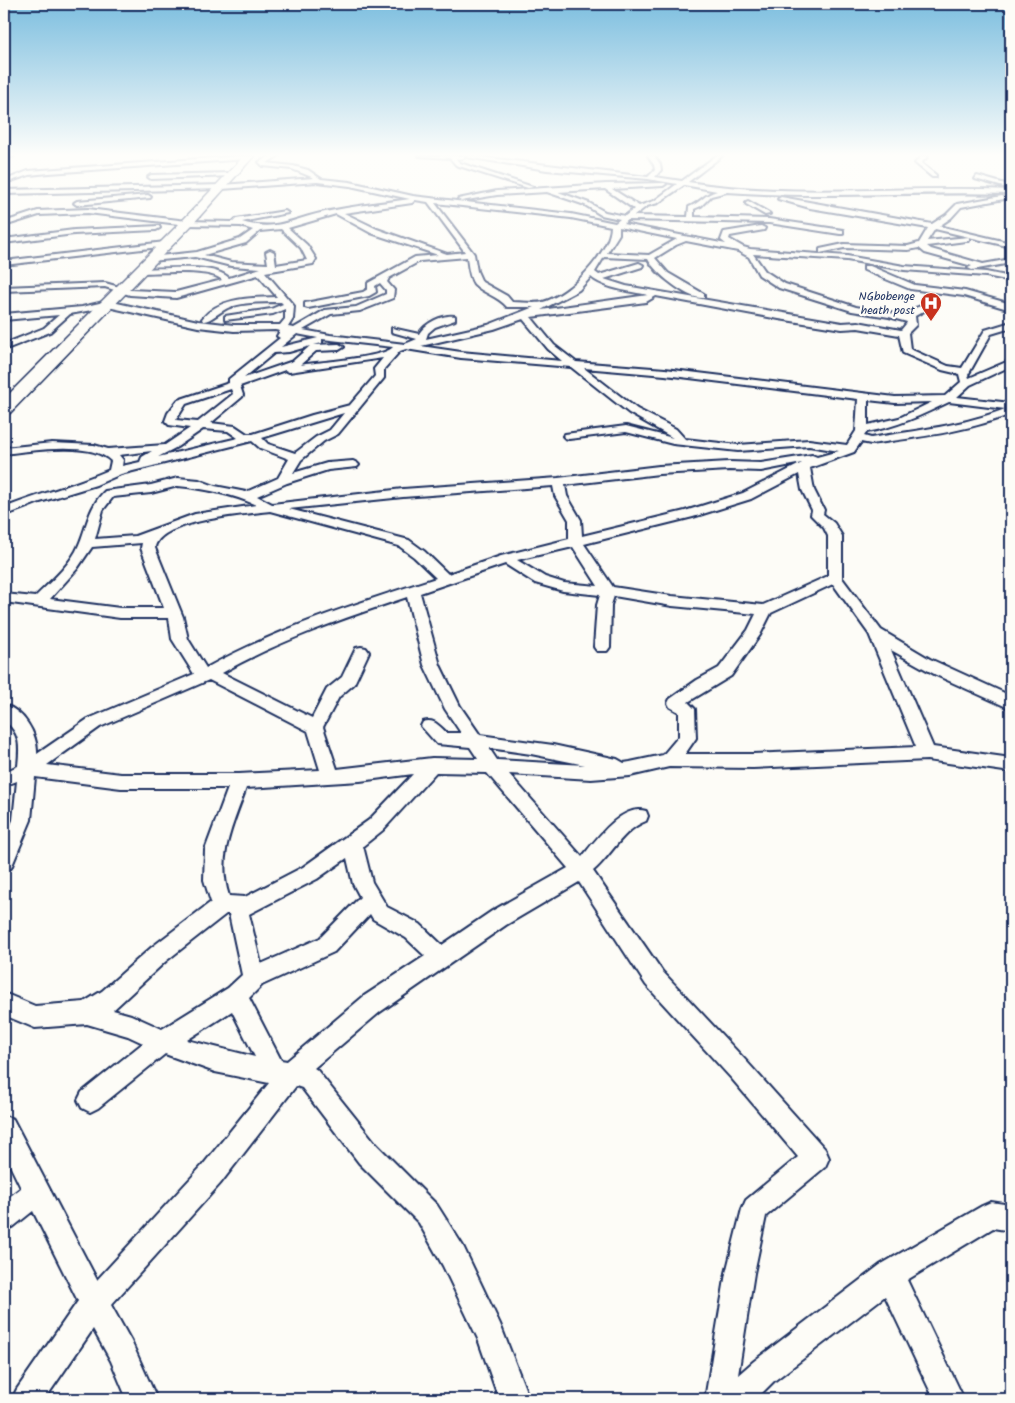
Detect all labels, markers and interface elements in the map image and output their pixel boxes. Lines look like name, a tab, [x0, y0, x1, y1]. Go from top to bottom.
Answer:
place label: NGbobenge heath post	[859, 287, 916, 320]
hospital icon: NGbobenge heath post	[919, 291, 943, 322]

